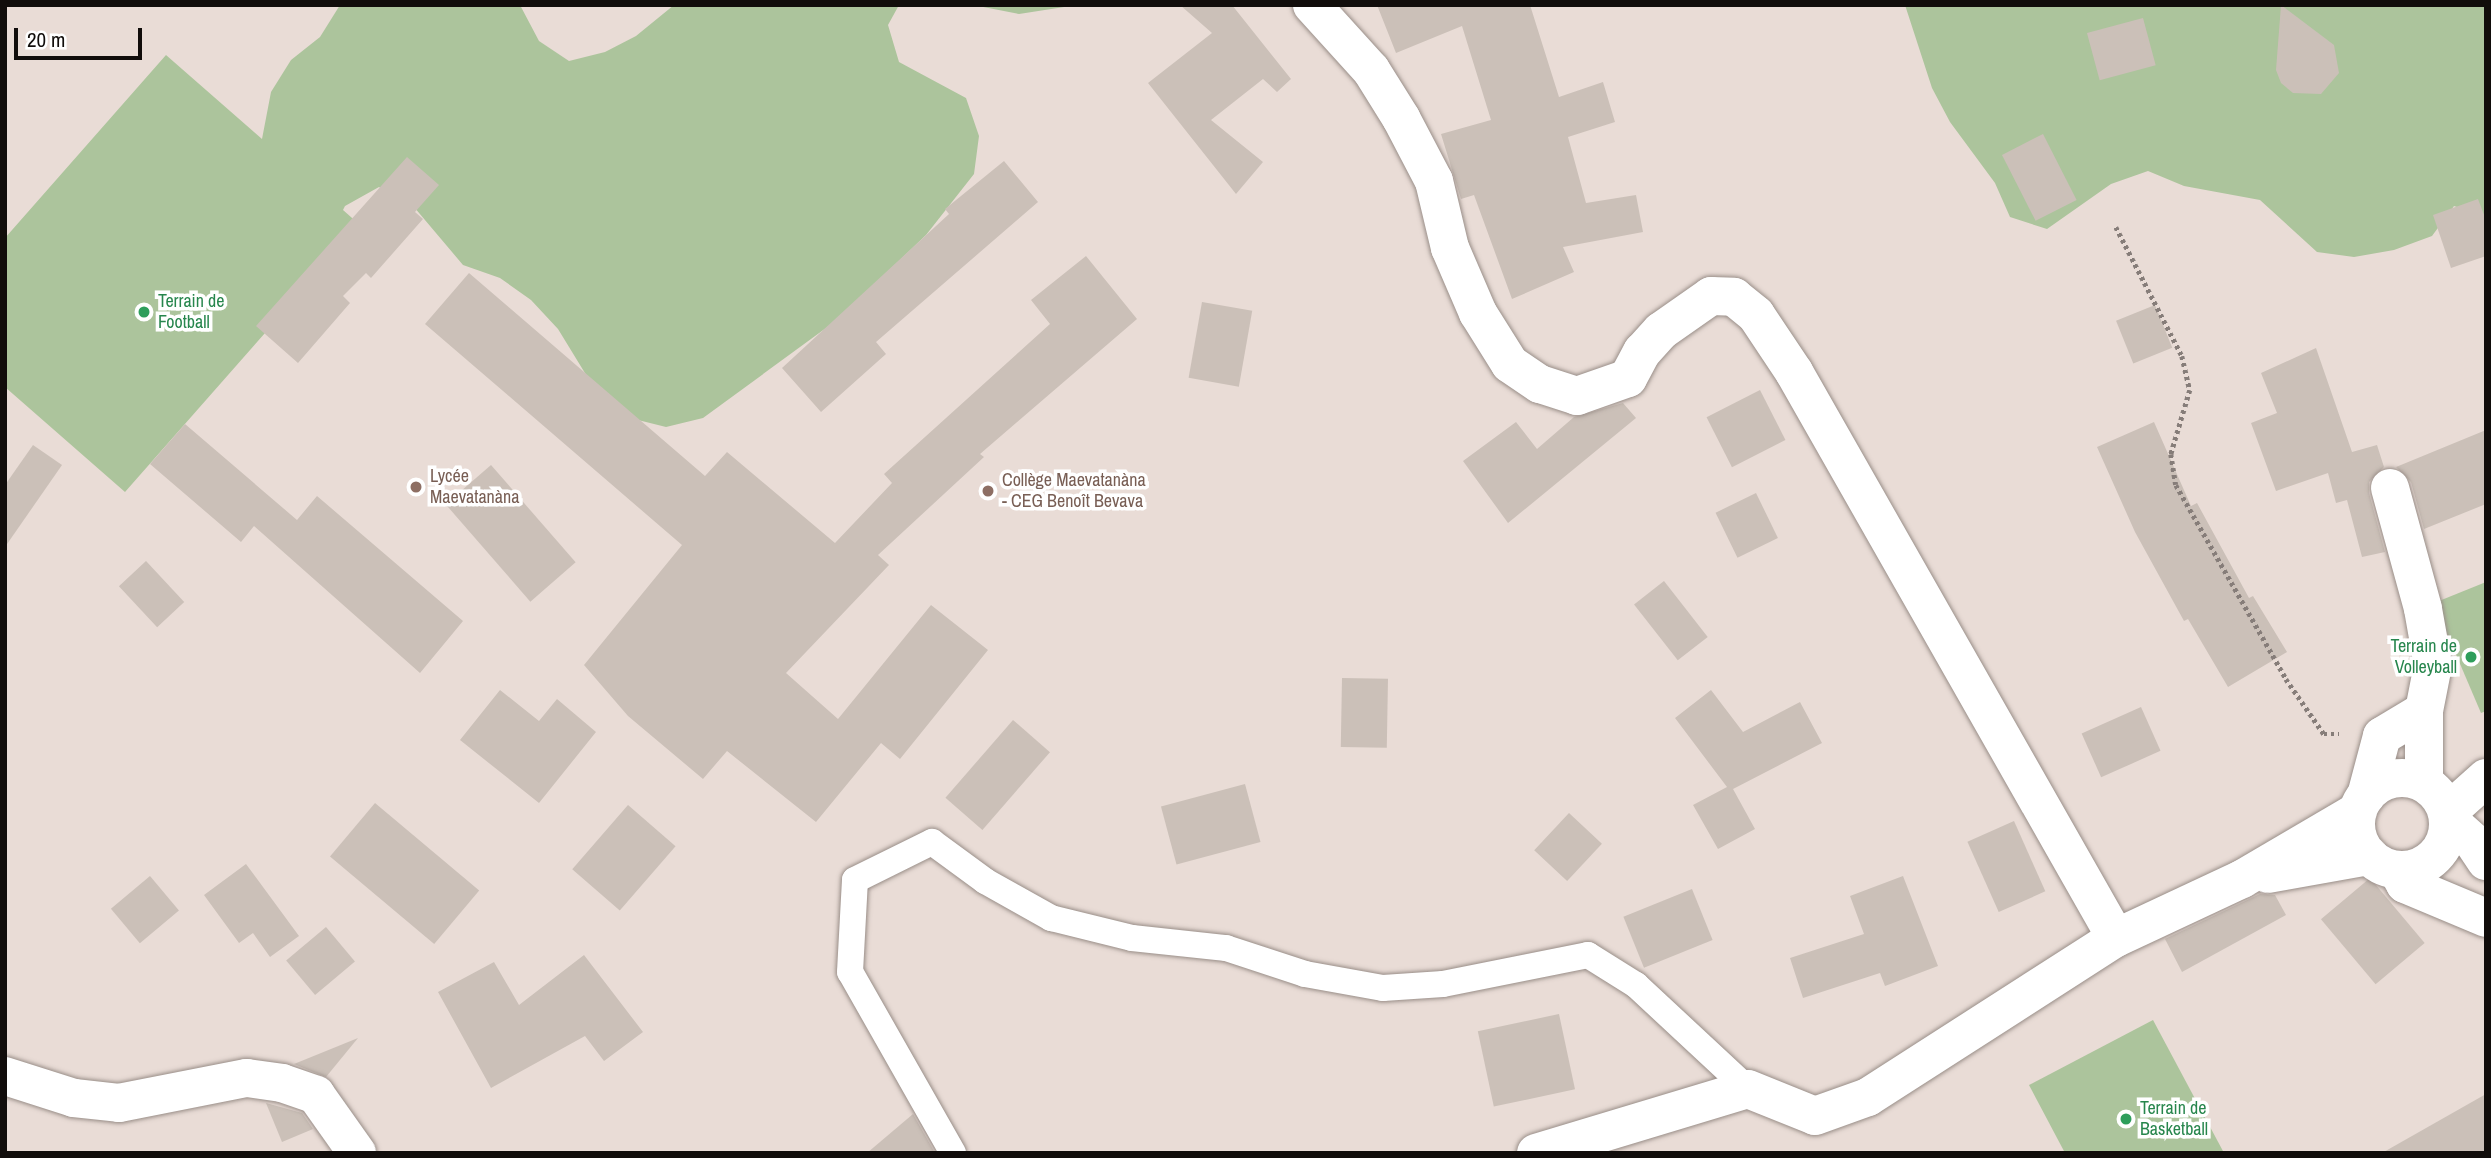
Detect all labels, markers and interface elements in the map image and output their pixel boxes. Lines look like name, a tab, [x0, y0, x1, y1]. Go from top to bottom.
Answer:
scale bar	[18, 14, 145, 58]
text: 20 m	[27, 25, 65, 54]
place label: Terrain de Football	[158, 291, 224, 334]
marker: Terrain de Football	[136, 304, 152, 320]
place label: Lycée Maevatanàna	[430, 466, 519, 508]
place label: Collège Maevatanàna - CEG Benoît Bevava	[1002, 470, 1146, 512]
marker: Lycée Maevatanàna	[408, 479, 424, 495]
marker: Collège Maevatanàna - CEG Benoît Bevava	[980, 483, 996, 499]
place label: Terrain de Volleyball	[2391, 636, 2457, 678]
marker: Terrain de Volleyball	[2463, 649, 2479, 665]
place label: Terrain de Basketball	[2140, 1098, 2208, 1140]
marker: Terrain de Basketball	[2118, 1111, 2134, 1127]

